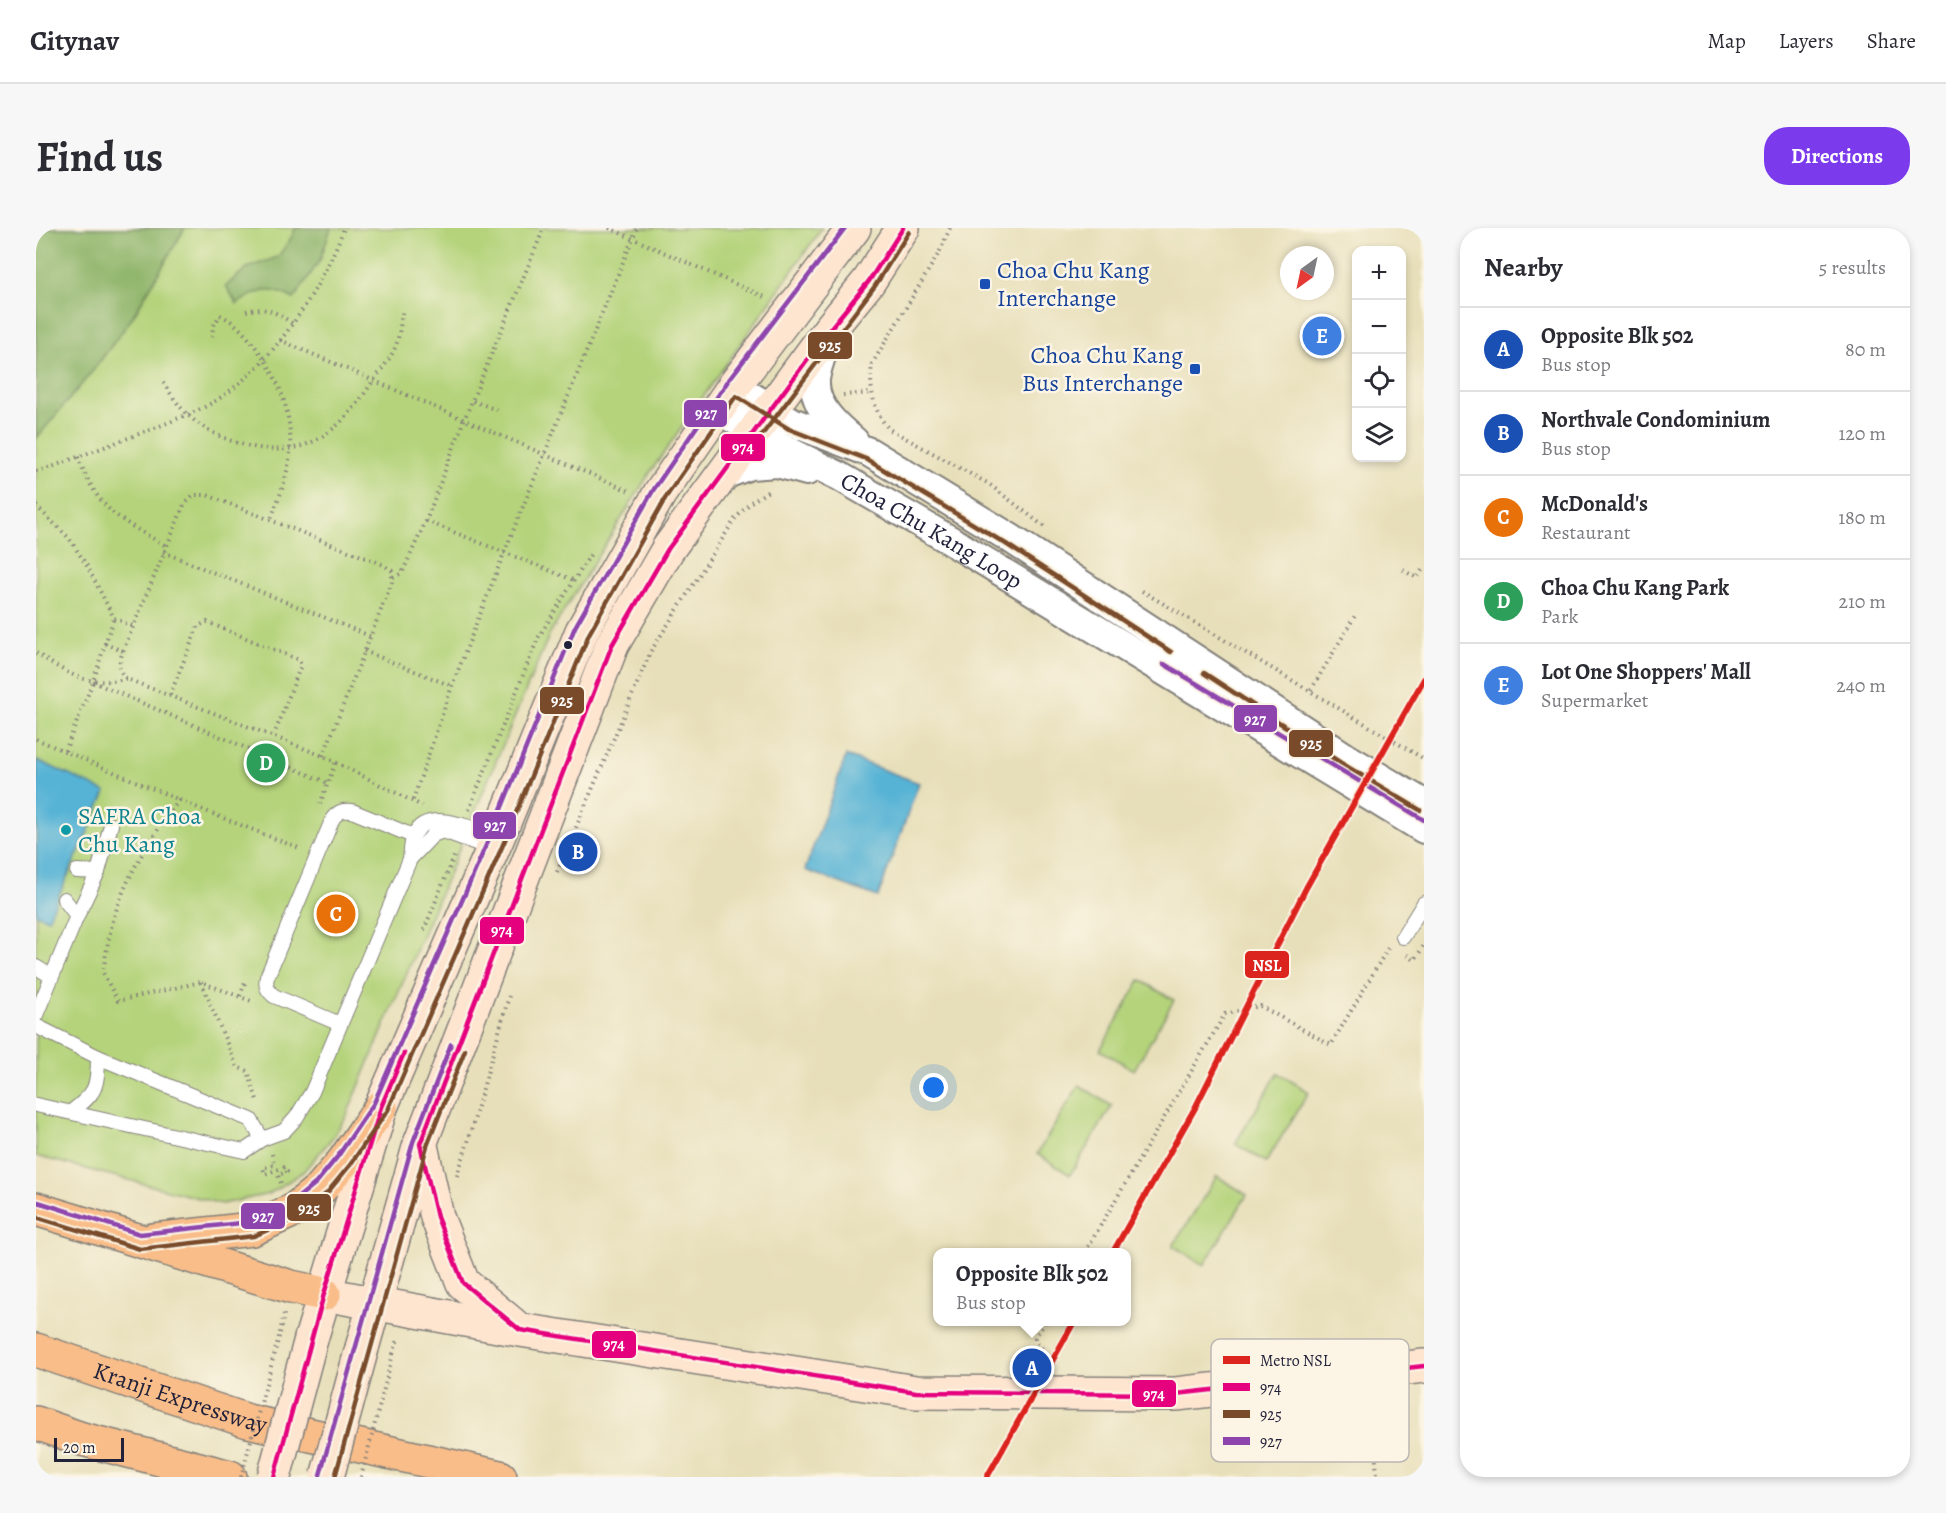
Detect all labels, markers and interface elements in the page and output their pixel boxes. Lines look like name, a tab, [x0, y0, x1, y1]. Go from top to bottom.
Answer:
text: Citynav	[30, 22, 119, 60]
text: Map	[1707, 27, 1746, 55]
text: Layers	[1779, 27, 1834, 55]
text: Share	[1867, 27, 1916, 55]
button: Directions	[1764, 127, 1910, 185]
text: Find us	[36, 128, 163, 185]
north arrow	[1280, 246, 1334, 300]
map controls	[1352, 246, 1406, 462]
button: +	[1352, 246, 1406, 300]
text: Nearby	[1484, 250, 1563, 285]
place label: Choa Chu Kang Interchange	[997, 254, 1150, 314]
text: 5 results	[1819, 254, 1886, 281]
marker: Choa Chu Kang Interchange	[978, 277, 992, 291]
button: −	[1352, 300, 1406, 354]
pin: E	[1302, 314, 1342, 358]
text: Opposite Blk 502	[1541, 321, 1693, 351]
line badge: 925	[807, 331, 853, 360]
text: 925	[819, 335, 841, 357]
text: A	[1497, 336, 1510, 363]
text: 80 m	[1845, 336, 1886, 363]
place label: Choa Chu Kang Bus Interchange	[1022, 339, 1183, 399]
text: Bus stop	[1541, 351, 1611, 378]
button: locate	[1352, 354, 1406, 408]
marker: Choa Chu Kang Bus Interchange	[1188, 362, 1202, 376]
line badge: 927	[683, 399, 728, 428]
text: 927	[695, 403, 717, 425]
text: Northvale Condominium	[1541, 405, 1770, 435]
button: layers	[1352, 408, 1406, 462]
text: B	[1497, 420, 1510, 447]
text: 120 m	[1838, 420, 1886, 447]
line badge: 974	[720, 433, 766, 462]
text: Bus stop	[1541, 435, 1611, 462]
text: 974	[732, 437, 754, 459]
street label: Choa Chu Kang Loop	[835, 464, 1029, 597]
text: McDonald's	[1541, 489, 1648, 519]
text: C	[1497, 504, 1510, 531]
text: 180 m	[1838, 504, 1886, 531]
text: Restaurant	[1541, 519, 1631, 546]
text: Choa Chu Kang Park	[1541, 573, 1729, 603]
text: D	[1497, 588, 1510, 615]
text: 210 m	[1838, 588, 1886, 615]
text: Park	[1541, 603, 1579, 630]
unlabelled marker	[562, 639, 574, 651]
text: Lot One Shoppers' Mall	[1541, 657, 1751, 687]
text: E	[1498, 672, 1509, 699]
text: 240 m	[1836, 672, 1886, 699]
line badge: 925	[539, 686, 585, 715]
text: Supermarket	[1541, 687, 1648, 714]
text: 925	[551, 690, 573, 712]
line badge: 927	[1233, 704, 1278, 733]
text: 927	[1244, 709, 1266, 731]
line badge: 925	[1288, 729, 1334, 758]
text: 925	[1300, 733, 1322, 755]
pin: D	[246, 740, 286, 786]
place label: SAFRA Choa Chu Kang	[78, 800, 202, 860]
line badge: 927	[472, 811, 517, 840]
text: 927	[484, 815, 506, 837]
marker: SAFRA Choa Chu Kang	[59, 823, 73, 837]
pin: B	[558, 830, 598, 874]
pin: C	[316, 892, 356, 936]
line badge: 974	[479, 916, 525, 945]
text: 974	[491, 920, 513, 942]
line badge: NSL	[1244, 950, 1290, 979]
text: NSL	[1253, 955, 1282, 977]
your location	[919, 1073, 948, 1102]
line badge: 925	[286, 1193, 332, 1222]
text: 925	[298, 1198, 320, 1220]
line badge: 927	[240, 1202, 286, 1230]
text: 927	[252, 1206, 274, 1228]
popup	[933, 1248, 1131, 1326]
text: Opposite Blk 502	[956, 1259, 1108, 1289]
text: Bus stop	[956, 1289, 1026, 1316]
line badge: 974	[591, 1330, 637, 1359]
text: 974	[603, 1334, 625, 1356]
legend	[1211, 1339, 1409, 1462]
pin: A	[1012, 1346, 1052, 1390]
text: Metro NSL	[1260, 1350, 1332, 1372]
street label: Kranji Expressway	[89, 1354, 270, 1441]
text: 974	[1260, 1377, 1281, 1399]
line badge: 974	[1131, 1379, 1177, 1408]
text: 974	[1143, 1384, 1165, 1406]
text: 925	[1260, 1404, 1282, 1426]
text: 927	[1260, 1431, 1282, 1453]
scale bar	[54, 1435, 124, 1462]
text: 20 m	[63, 1437, 96, 1459]

